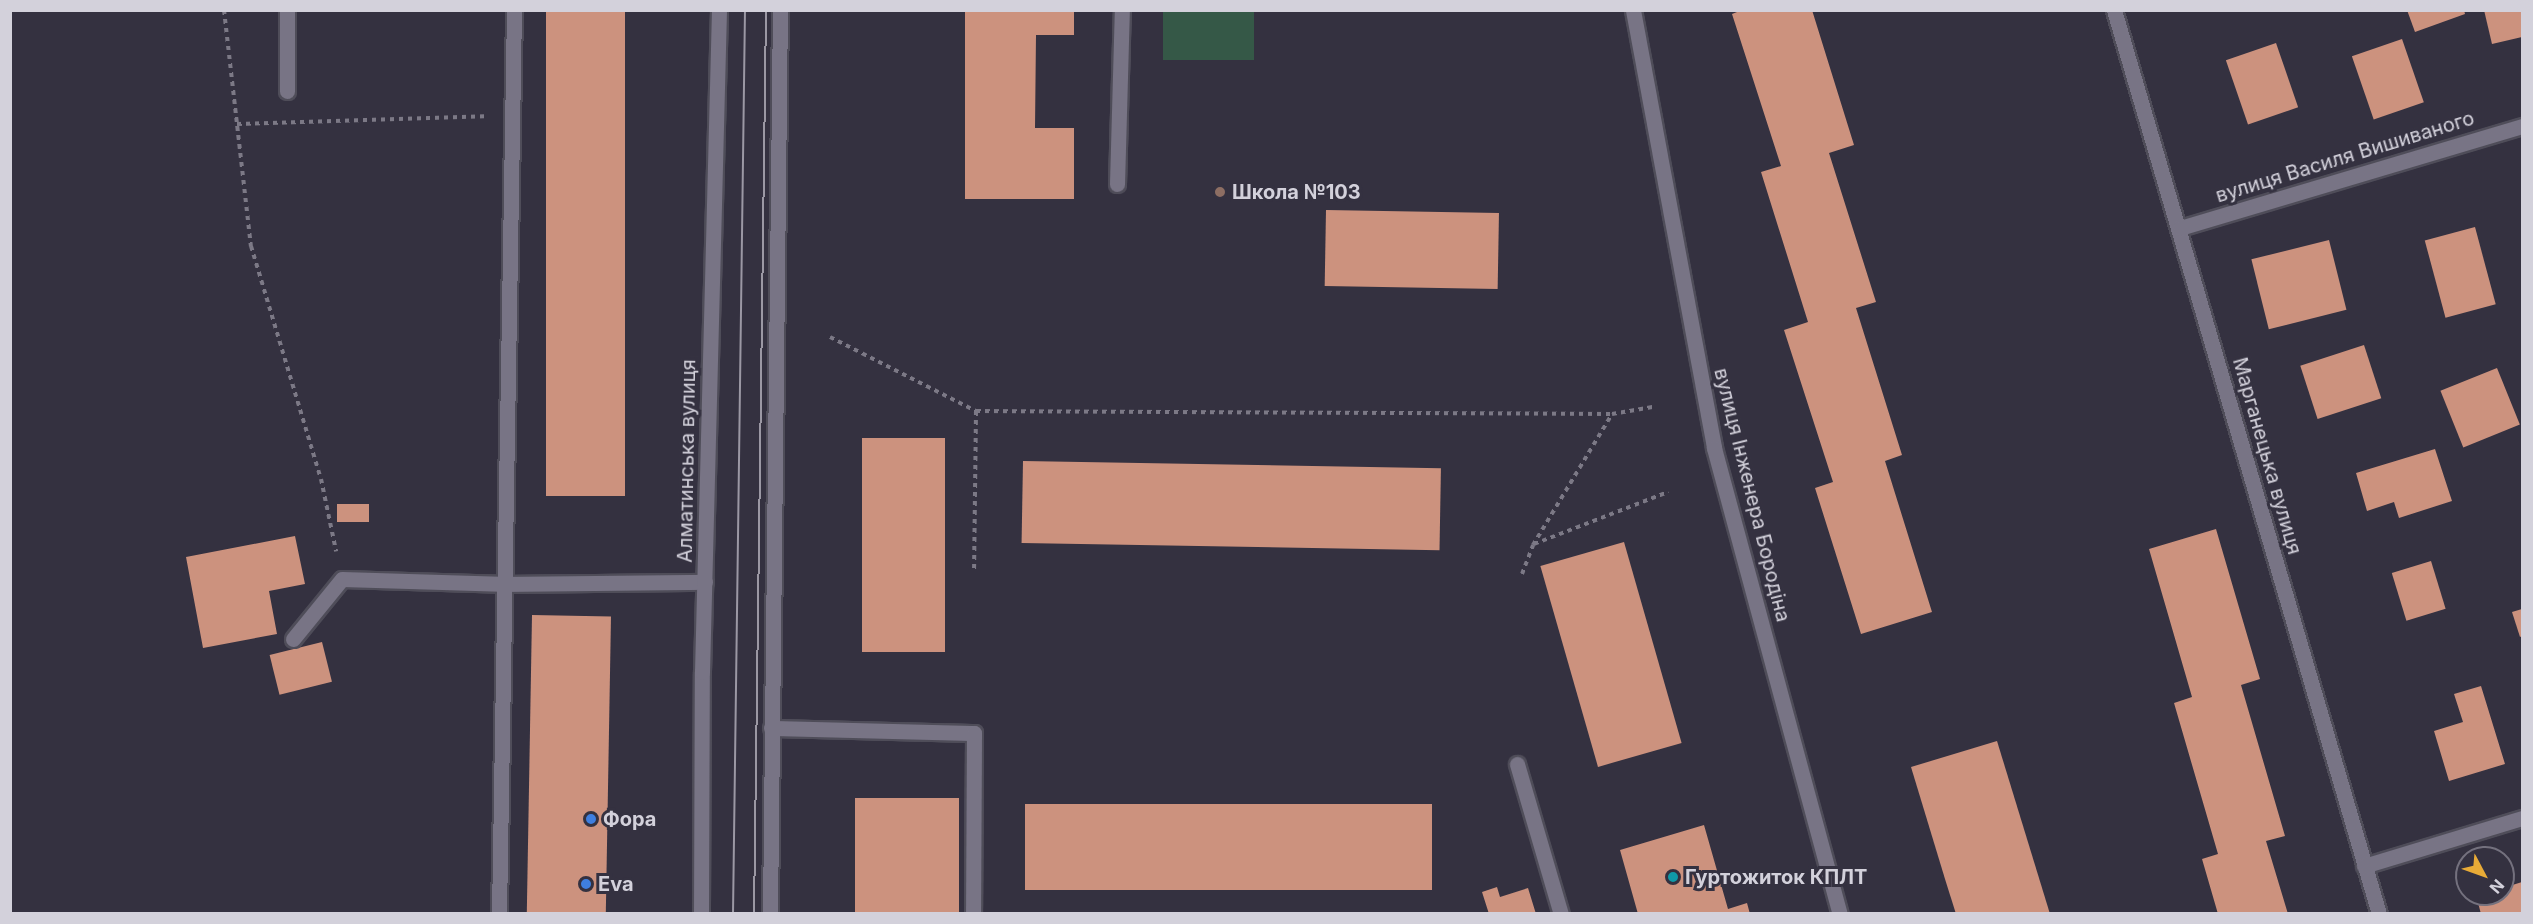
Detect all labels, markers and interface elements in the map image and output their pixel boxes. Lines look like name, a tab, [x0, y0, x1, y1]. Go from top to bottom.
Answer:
street label: вулиця Василя Вишиваного	[2213, 106, 2477, 208]
place label: Школа №103	[1232, 180, 1361, 204]
marker: Школа №103	[1213, 185, 1227, 199]
street label: Марганецька вулиця	[2227, 355, 2307, 557]
street label: Алматинська вулиця	[673, 359, 701, 563]
street label: вулиця Інженера Бородіна	[1709, 366, 1795, 624]
place label: Фора	[603, 807, 656, 831]
marker: Фора	[584, 812, 598, 826]
north arrow	[2455, 846, 2515, 906]
place label: Гуртожиток КПЛТ	[1685, 865, 1867, 889]
marker: Гуртожиток КПЛТ	[1666, 870, 1680, 884]
place label: Eva	[598, 872, 634, 896]
text: N	[2486, 875, 2509, 898]
marker: Eva	[579, 877, 593, 891]

